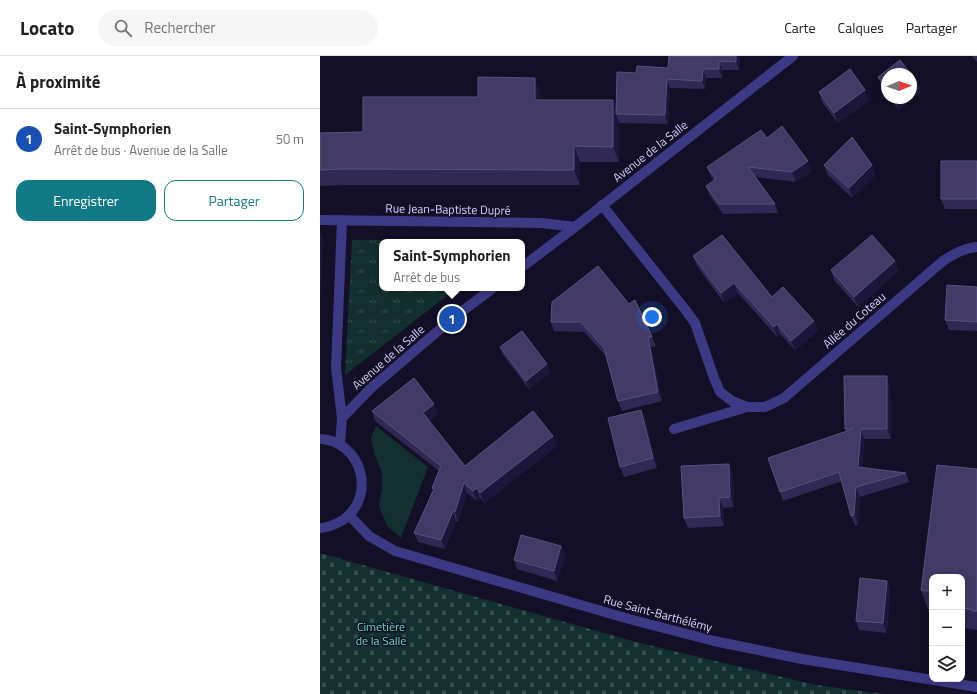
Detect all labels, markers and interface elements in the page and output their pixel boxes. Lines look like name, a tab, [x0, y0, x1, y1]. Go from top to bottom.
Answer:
search box	[98, 10, 378, 46]
text: Locato	[20, 13, 74, 42]
text: Rechercher	[144, 16, 216, 39]
icon: search	[112, 17, 134, 39]
text: Carte	[784, 17, 816, 38]
text: Calques	[838, 17, 884, 38]
text: Partager	[906, 17, 957, 38]
north arrow	[881, 68, 917, 104]
text: À proximité	[16, 69, 100, 95]
street label: Avenue de la Salle	[608, 116, 692, 186]
text: Saint-Symphorien	[54, 117, 171, 140]
text: 1	[25, 129, 33, 149]
text: 50 m	[276, 129, 304, 149]
text: Arrêt de bus · Avenue de la Salle	[54, 140, 228, 160]
button: Enregistrer	[16, 180, 156, 221]
button: Partager	[164, 180, 304, 221]
street label: Rue Jean-Baptiste Dupré	[385, 198, 511, 220]
popup	[379, 239, 525, 291]
text: Saint-Symphorien	[393, 244, 511, 267]
text: Arrêt de bus	[393, 267, 460, 287]
street label: Allée du Coteau	[818, 287, 890, 353]
pin: 1	[439, 304, 465, 334]
your location	[642, 307, 662, 327]
street label: Avenue de la Salle	[348, 320, 428, 394]
map controls	[929, 574, 965, 682]
button: +	[929, 574, 965, 610]
street label: Rue Saint-Barthélémy	[601, 589, 715, 637]
button: −	[929, 610, 965, 646]
park label: Cimetière de la Salle	[356, 617, 406, 650]
button: layers	[929, 646, 965, 682]

